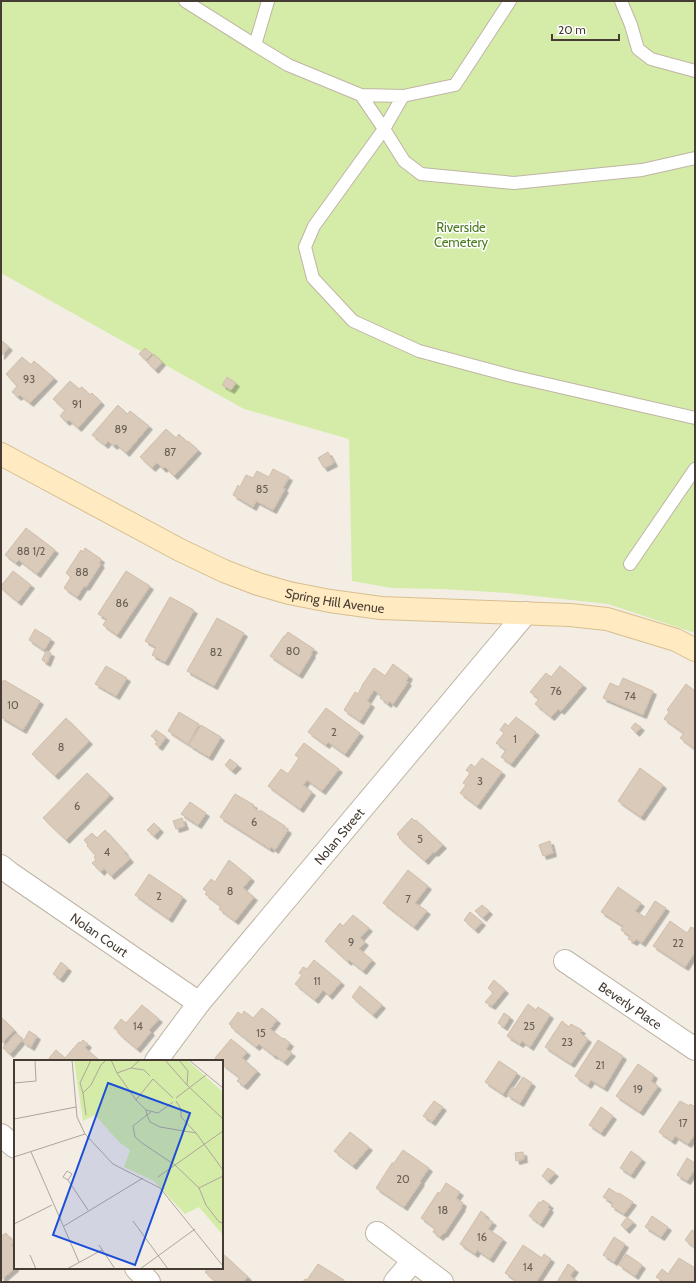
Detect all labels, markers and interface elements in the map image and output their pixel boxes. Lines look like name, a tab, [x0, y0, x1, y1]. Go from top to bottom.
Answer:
scale bar	[552, 16, 619, 42]
text: 20 m	[558, 22, 586, 37]
park label: Riverside Cemetery	[434, 219, 489, 250]
house number: 93	[23, 372, 35, 386]
house number: 91	[72, 397, 82, 411]
house number: 89	[115, 422, 127, 436]
house number: 87	[164, 445, 177, 459]
house number: 85	[256, 482, 268, 496]
house number: 88 1/2	[17, 544, 46, 558]
house number: 88	[75, 565, 89, 579]
street label: Spring Hill Avenue	[283, 584, 385, 616]
house number: 86	[116, 596, 128, 610]
house number: 80	[286, 644, 300, 658]
house number: 82	[210, 645, 222, 659]
house number: 76	[550, 684, 562, 698]
house number: 74	[624, 689, 636, 703]
house number: 10	[7, 698, 19, 712]
house number: 2	[331, 725, 337, 739]
house number: 1	[513, 732, 517, 746]
house number: 8	[58, 740, 64, 754]
house number: 3	[477, 774, 483, 788]
house number: 6	[74, 799, 80, 813]
street label: Nolan Street	[311, 804, 368, 868]
house number: 6	[251, 815, 257, 829]
house number: 5	[417, 832, 423, 846]
house number: 4	[104, 845, 111, 859]
house number: 8	[227, 884, 233, 898]
house number: 2	[156, 889, 162, 903]
house number: 7	[405, 892, 411, 906]
street label: Nolan Court	[68, 909, 132, 960]
house number: 9	[348, 935, 354, 949]
house number: 22	[672, 936, 684, 950]
house number: 11	[313, 974, 321, 988]
street label: Beverly Place	[596, 978, 665, 1033]
house number: 14	[133, 1019, 144, 1033]
house number: 25	[523, 1019, 535, 1033]
house number: 15	[256, 1026, 266, 1040]
house number: 23	[561, 1035, 573, 1049]
house number: 21	[595, 1058, 605, 1072]
inset map	[14, 1060, 223, 1269]
house number: 19	[633, 1082, 643, 1096]
house number: 17	[678, 1116, 688, 1130]
house number: 20	[396, 1172, 410, 1186]
house number: 18	[438, 1203, 448, 1217]
house number: 16	[477, 1230, 487, 1244]
house number: 14	[523, 1260, 534, 1274]

